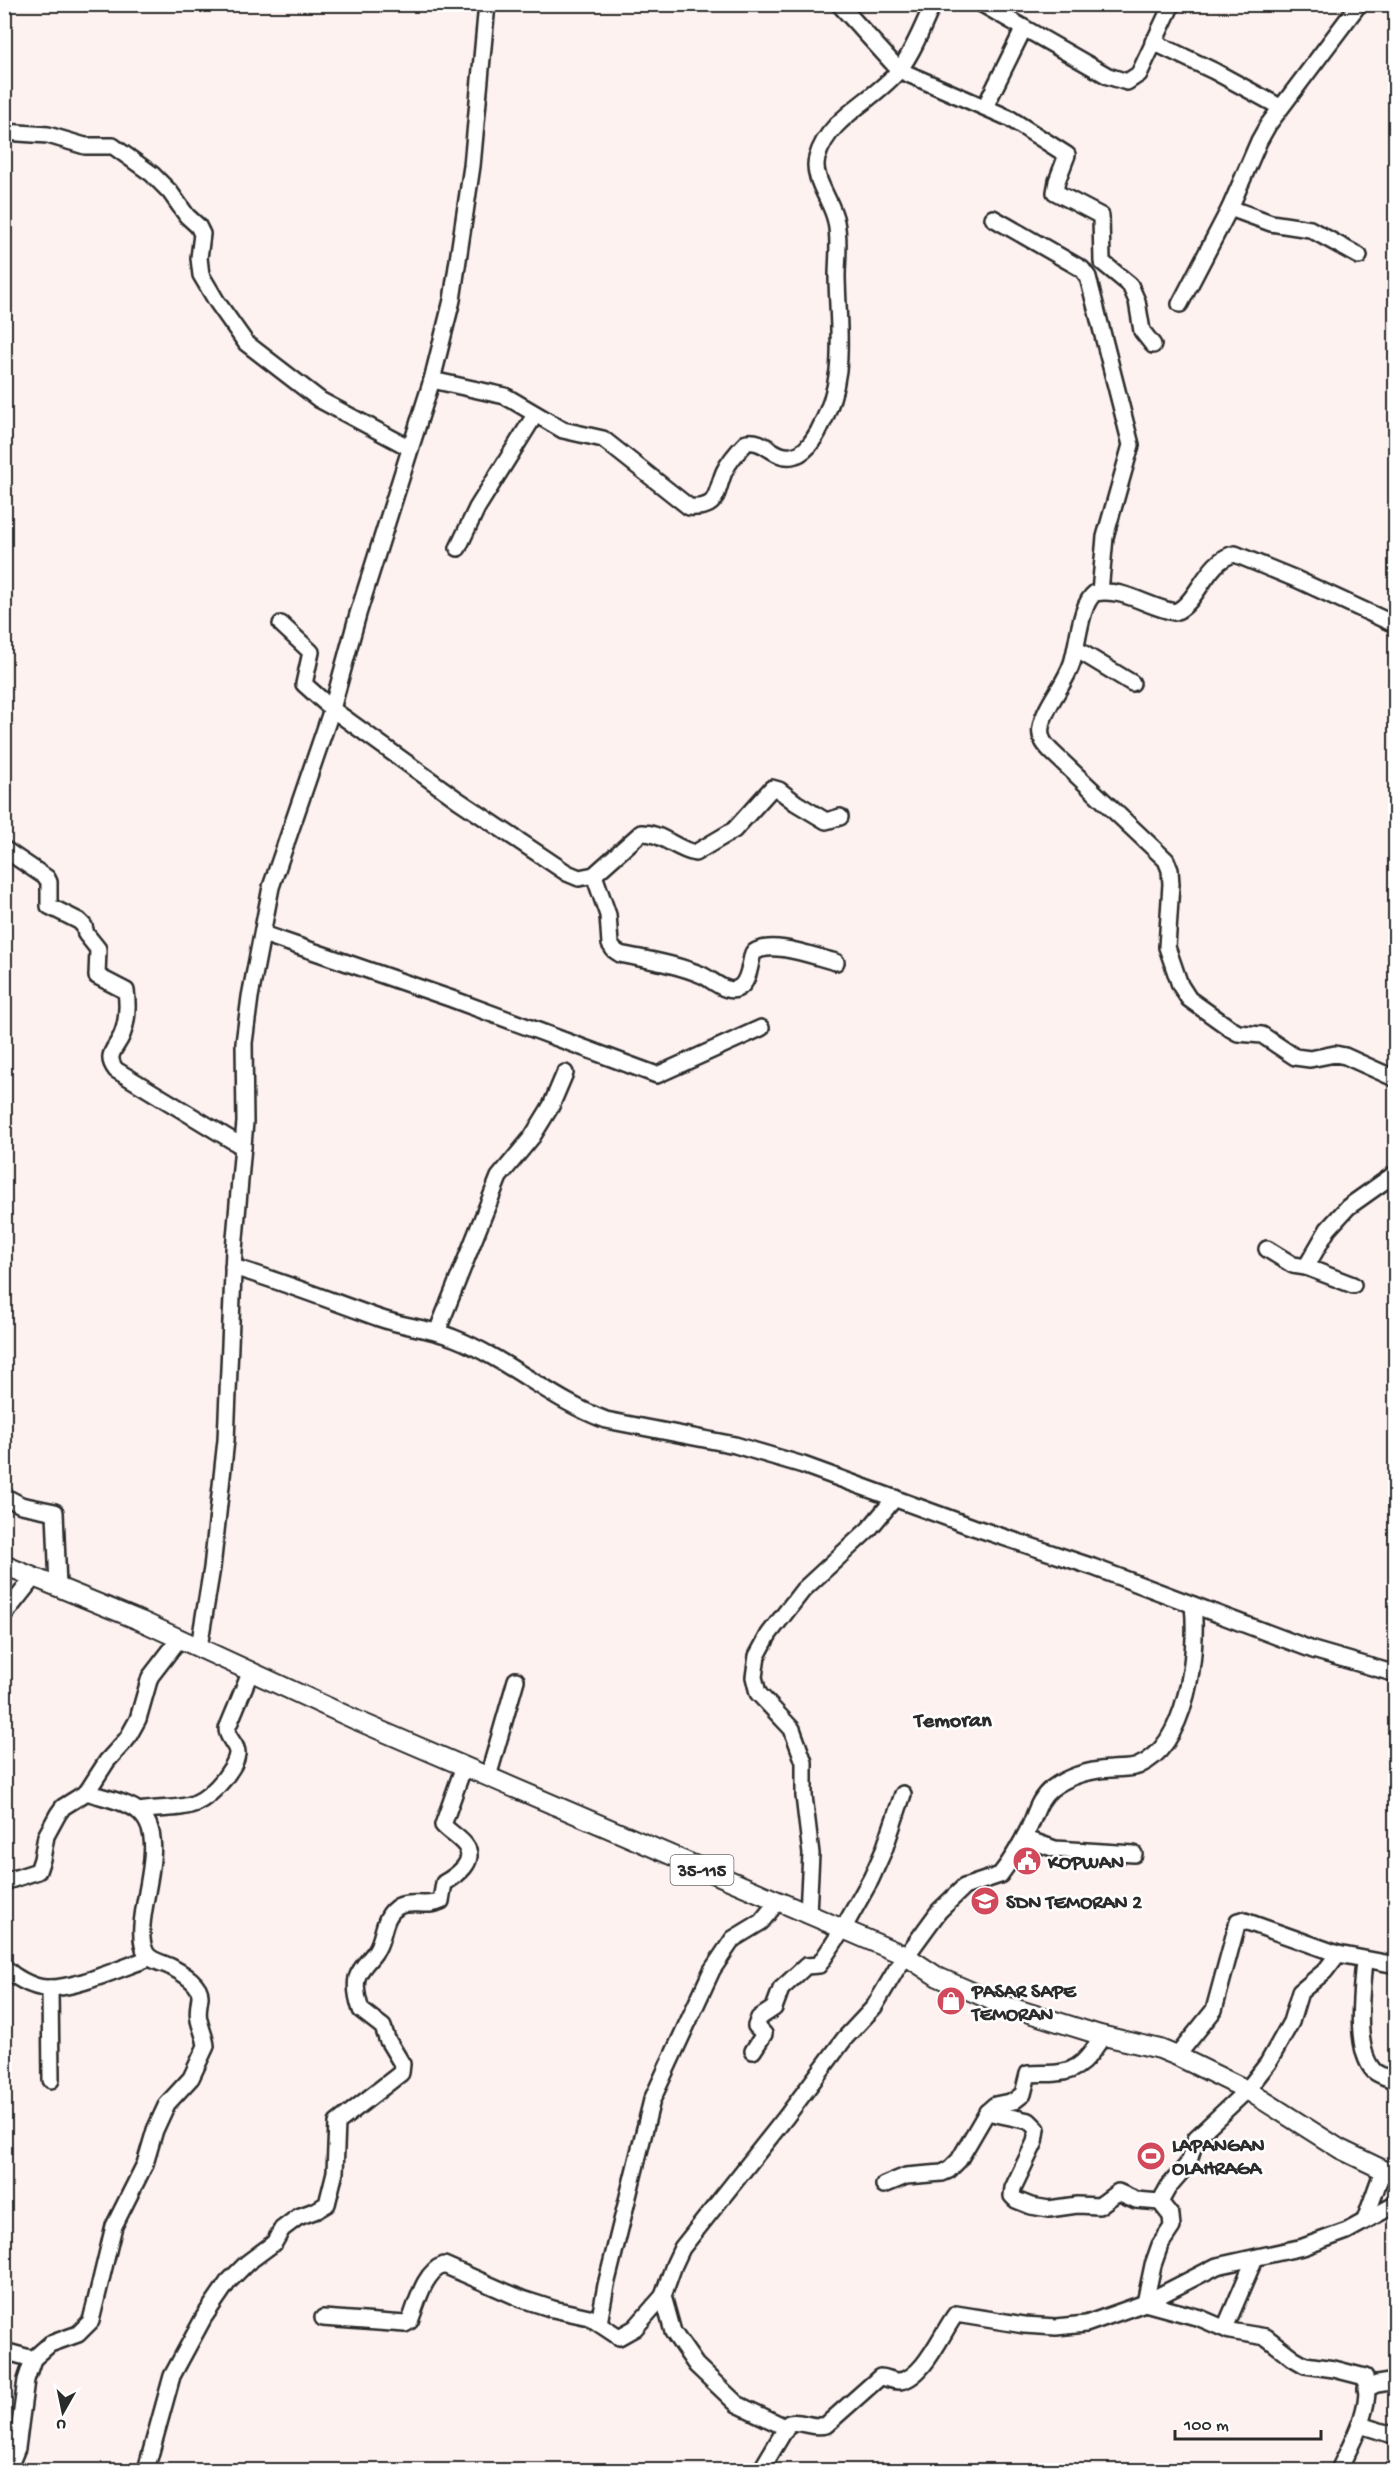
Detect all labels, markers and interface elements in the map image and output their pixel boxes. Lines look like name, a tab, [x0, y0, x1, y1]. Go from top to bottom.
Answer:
district label: Temoran	[912, 1709, 992, 1735]
public building icon: KOPWAN	[1011, 1845, 1043, 1877]
place label: KOPWAN	[1047, 1853, 1124, 1876]
road number: 35-115	[670, 1855, 734, 1885]
school or university icon: SDN TEMORAN 2	[969, 1885, 1001, 1917]
place label: SDN TEMORAN 2	[1006, 1893, 1142, 1916]
place label: PASAR SAPE TEMORAN	[970, 1982, 1077, 2028]
shop icon: PASAR SAPE TEMORAN	[935, 1985, 967, 2017]
place label: LAPANGAN OLAHRAGA	[1172, 2136, 1264, 2182]
sports icon: LAPANGAN OLAHRAGA	[1135, 2140, 1167, 2172]
north arrow	[33, 2382, 93, 2442]
scale bar	[1175, 2403, 1320, 2441]
text: U	[54, 2413, 67, 2433]
text: 100 m	[1183, 2416, 1229, 2437]

